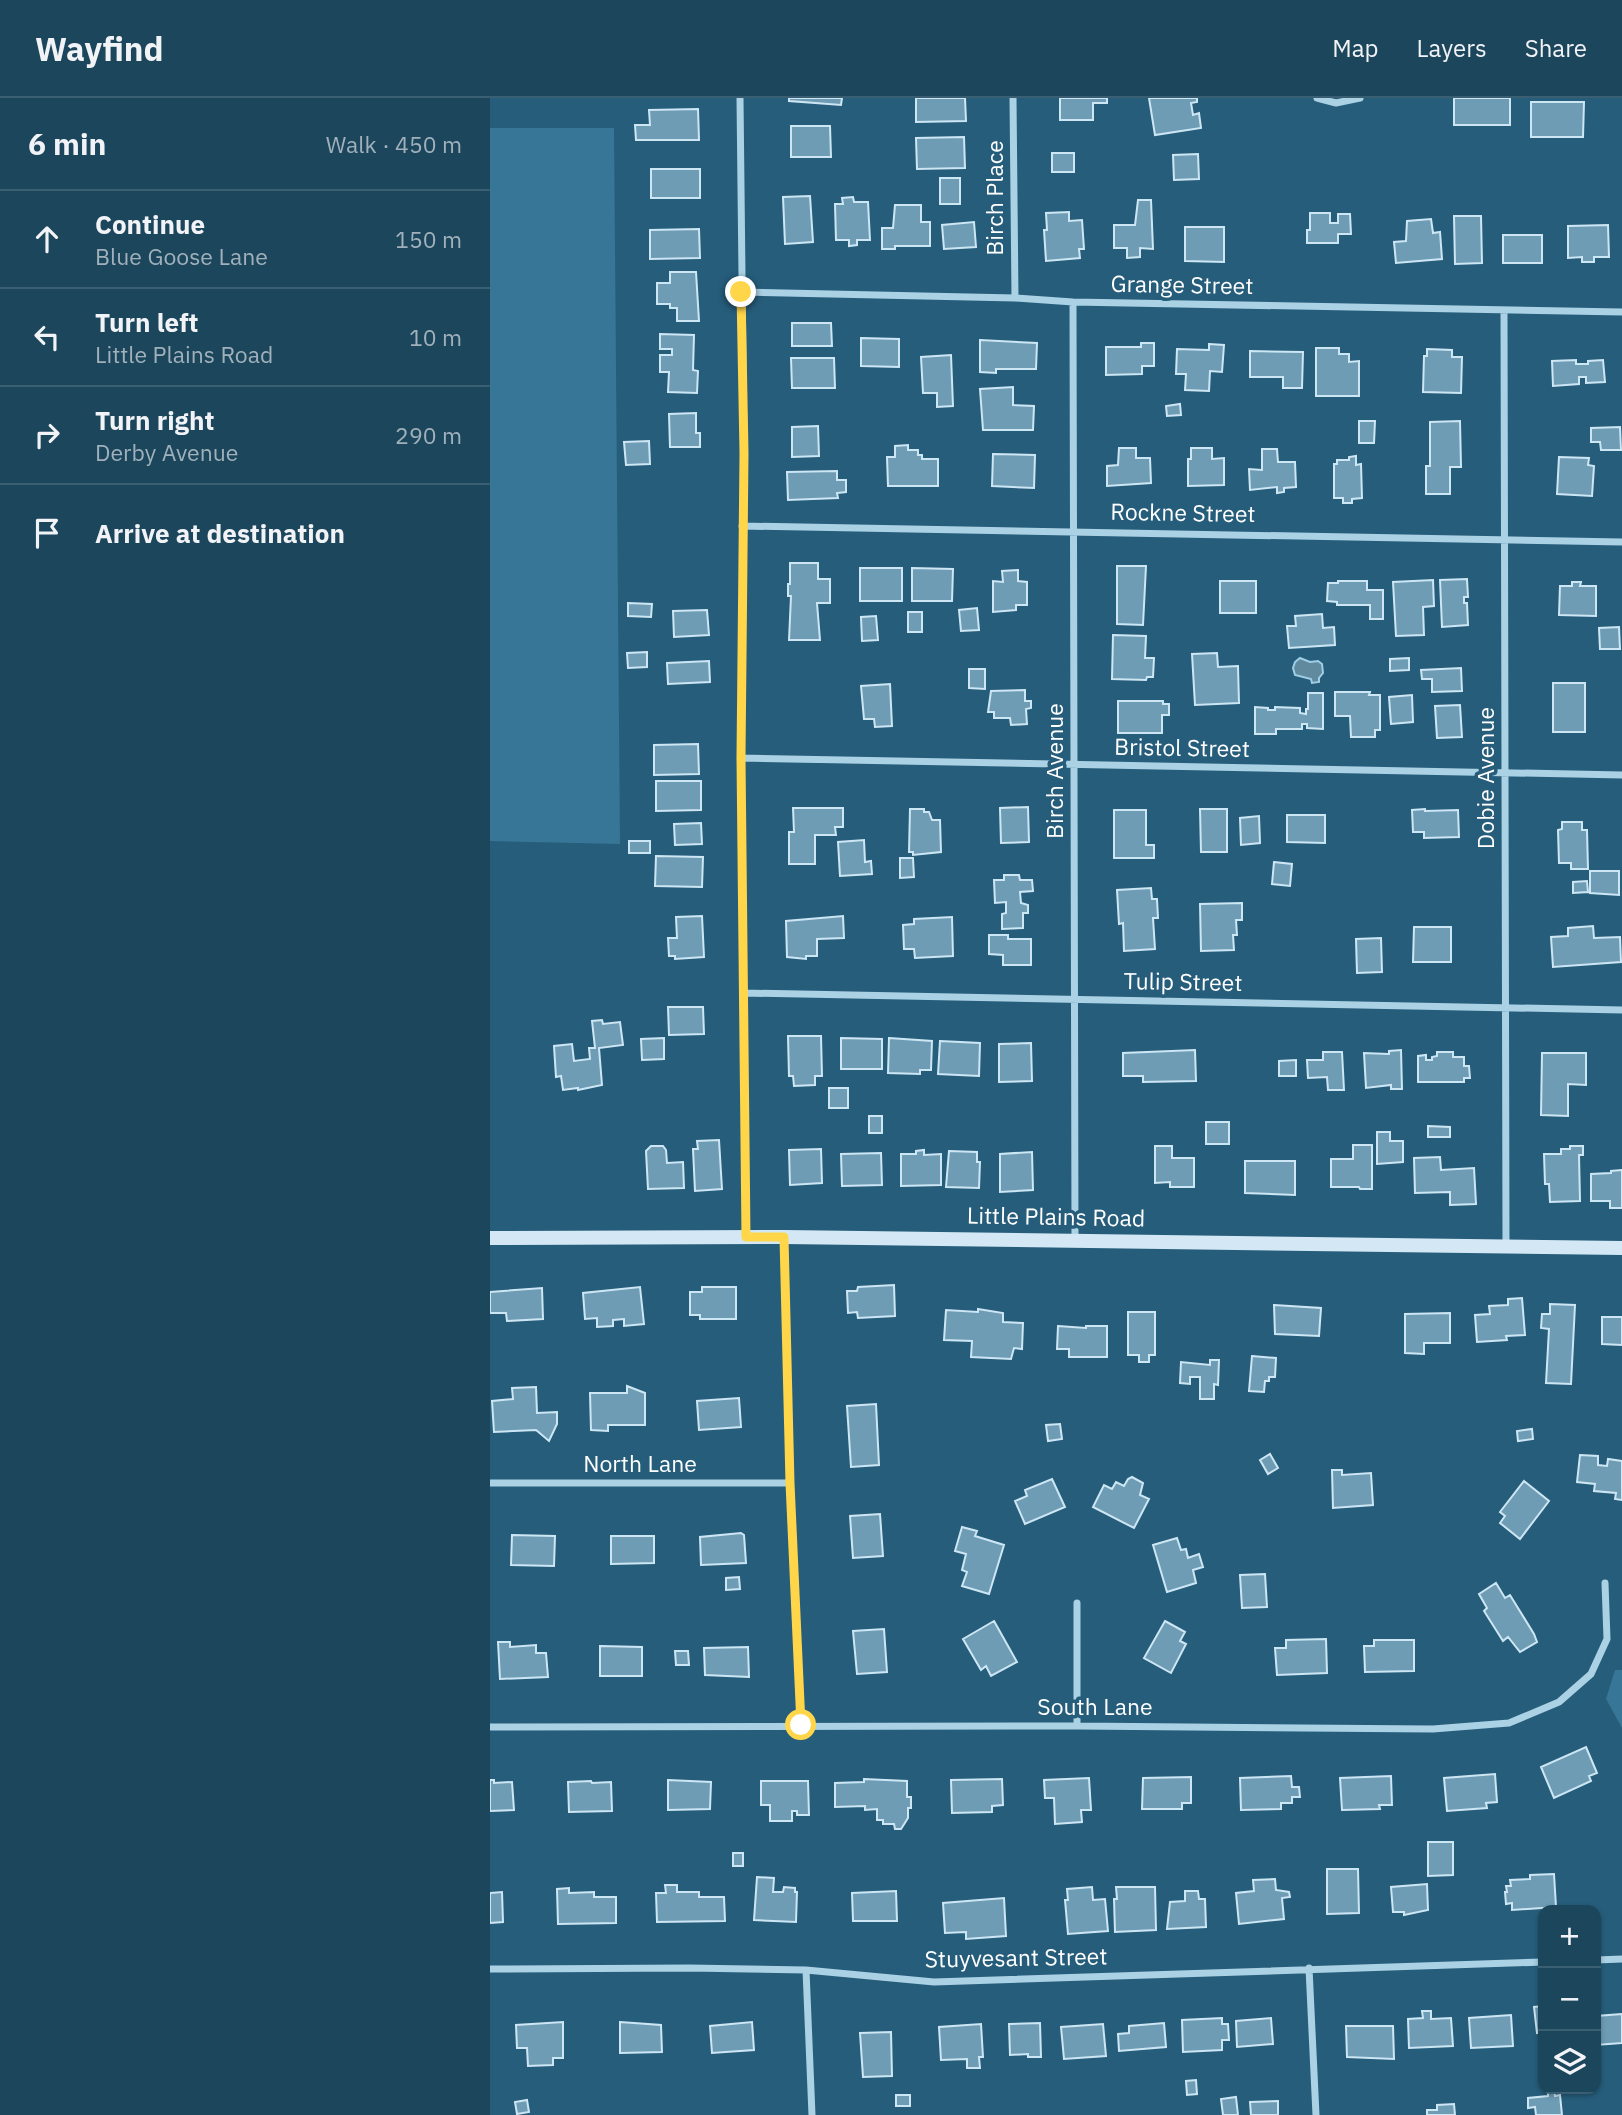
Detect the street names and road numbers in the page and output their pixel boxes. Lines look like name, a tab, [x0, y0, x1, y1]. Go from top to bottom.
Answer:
street label: Birch Place	[979, 140, 1009, 256]
street label: Grange Street	[1110, 268, 1254, 300]
street label: Rockne Street	[1110, 496, 1256, 528]
street label: Birch Avenue	[1039, 703, 1069, 839]
street label: Dobie Avenue	[1470, 707, 1500, 849]
street label: Bristol Street	[1114, 731, 1250, 763]
street label: Tulip Street	[1123, 965, 1243, 997]
street label: Little Plains Road	[967, 1199, 1145, 1233]
street label: North Lane	[583, 1448, 697, 1478]
street label: South Lane	[1037, 1691, 1153, 1721]
street label: Stuyvesant Street	[924, 1940, 1108, 1974]

